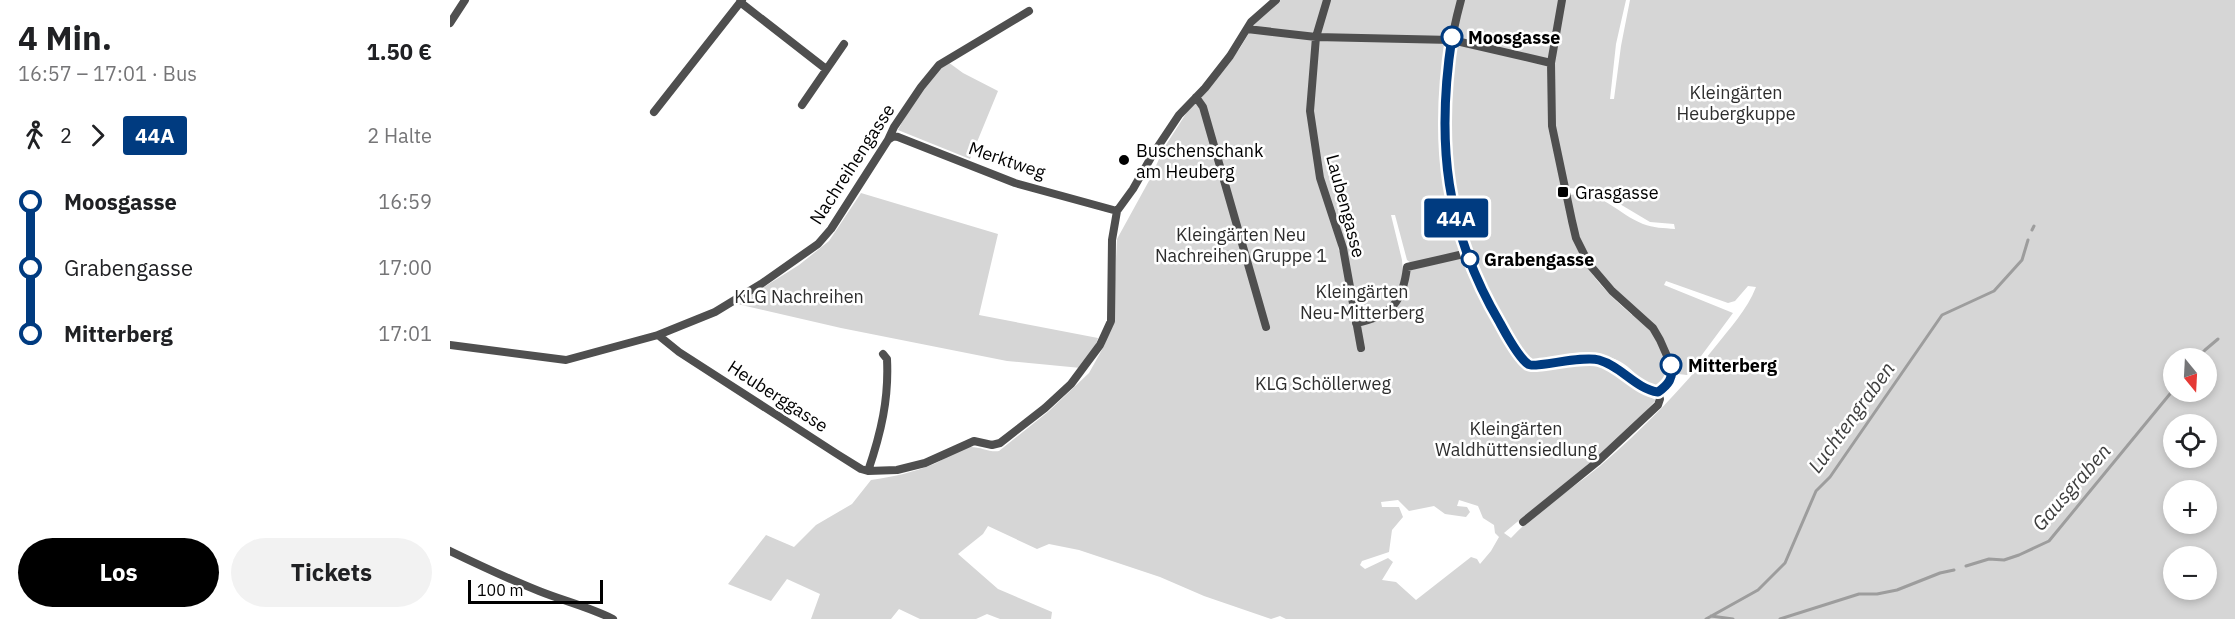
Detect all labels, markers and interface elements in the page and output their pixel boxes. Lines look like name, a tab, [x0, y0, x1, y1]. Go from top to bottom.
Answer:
text: 4 Min.	[18, 16, 112, 59]
marker: Moosgasse	[1441, 26, 1463, 48]
place label: Moosgasse	[1468, 26, 1560, 49]
text: 1.50 €	[367, 37, 432, 66]
text: 16:57 – 17:01 · Bus	[18, 60, 197, 87]
park label: Kleingärten Heubergkuppe	[1676, 81, 1796, 125]
street label: Nachreihengasse	[804, 99, 900, 229]
icon: walk	[18, 119, 51, 152]
icon: forward	[81, 119, 114, 152]
text: 44A	[135, 121, 175, 149]
text: 2	[60, 122, 72, 149]
text: 2 Halte	[367, 122, 432, 149]
street label: Merktweg	[966, 136, 1049, 184]
place label: Buschenschank am Heuberg	[1136, 139, 1264, 183]
street label: Laubengasse	[1321, 152, 1371, 260]
marker: Buschenschank am Heuberg	[1117, 153, 1131, 167]
place label: Grasgasse	[1575, 181, 1659, 204]
marker: Grasgasse	[1556, 185, 1570, 199]
text: Moosgasse	[64, 187, 177, 216]
text: 16:59	[378, 188, 432, 215]
line badge: 44A	[1422, 198, 1490, 238]
text: 44A	[1436, 204, 1476, 232]
park label: Kleingärten Neu Nachreihen Gruppe 1	[1155, 223, 1327, 267]
place label: Grabengasse	[1484, 248, 1594, 271]
marker: Grabengasse	[1461, 250, 1479, 268]
text: Grabengasse	[64, 253, 193, 282]
text: 17:00	[378, 254, 432, 281]
park label: Kleingärten Neu-Mitterberg	[1300, 280, 1425, 324]
park label: KLG Nachreihen	[734, 285, 864, 308]
text: Mitterberg	[64, 319, 173, 348]
text: 17:01	[378, 320, 432, 347]
north arrow	[2163, 348, 2217, 402]
map controls	[2163, 348, 2217, 600]
marker: Mitterberg	[1660, 354, 1682, 376]
place label: Mitterberg	[1688, 354, 1777, 377]
street label: Heuberggasse	[723, 355, 833, 437]
water label: Luchtengraben	[1801, 356, 1901, 478]
park label: KLG Schöllerweg	[1255, 372, 1391, 395]
button: locate	[2163, 414, 2217, 468]
park label: Kleingärten Waldhüttensiedlung	[1435, 417, 1598, 461]
water label: Gausgraben	[2026, 438, 2116, 536]
button: +	[2163, 480, 2217, 534]
button: Los	[18, 538, 219, 607]
button: Tickets	[231, 538, 432, 607]
button: −	[2163, 546, 2217, 600]
scale bar	[468, 577, 603, 604]
text: 100 m	[477, 580, 524, 600]

